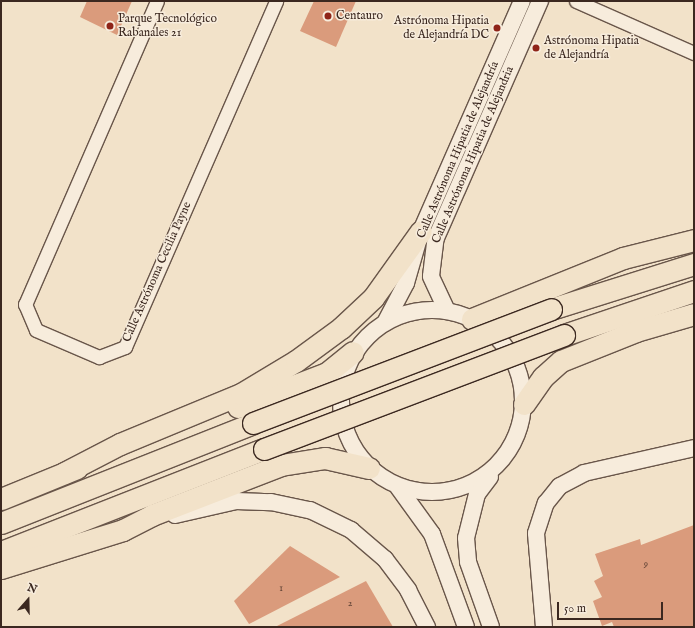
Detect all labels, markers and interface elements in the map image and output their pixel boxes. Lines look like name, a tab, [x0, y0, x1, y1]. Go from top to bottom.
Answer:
place label: Centauro	[336, 9, 383, 23]
marker: Centauro	[323, 11, 333, 21]
place label: Parque Tecnológico Rabanales 21	[118, 12, 217, 40]
place label: Astrónoma Hipatia de Alejandría DC	[394, 14, 489, 42]
marker: Parque Tecnológico Rabanales 21	[105, 21, 115, 31]
marker: Astrónoma Hipatia de Alejandría DC	[492, 23, 502, 33]
place label: Astrónoma Hipatia de Alejandría	[544, 34, 639, 62]
marker: Astrónoma Hipatia de Alejandría	[531, 43, 541, 53]
street label: Calle Astrónoma Hipatia de Alejandría	[414, 59, 502, 241]
street label: Calle Astrónoma Hipatia de Alejandria	[429, 64, 517, 246]
street label: Calle Astrónoma Cecilia Payne	[119, 200, 195, 344]
house number: 9	[644, 559, 648, 571]
north arrow	[8, 580, 48, 620]
text: N	[25, 581, 39, 597]
house number: 1	[279, 583, 283, 595]
scale bar	[559, 594, 665, 620]
house number: 2	[348, 598, 352, 610]
text: 50 m	[564, 601, 586, 616]

